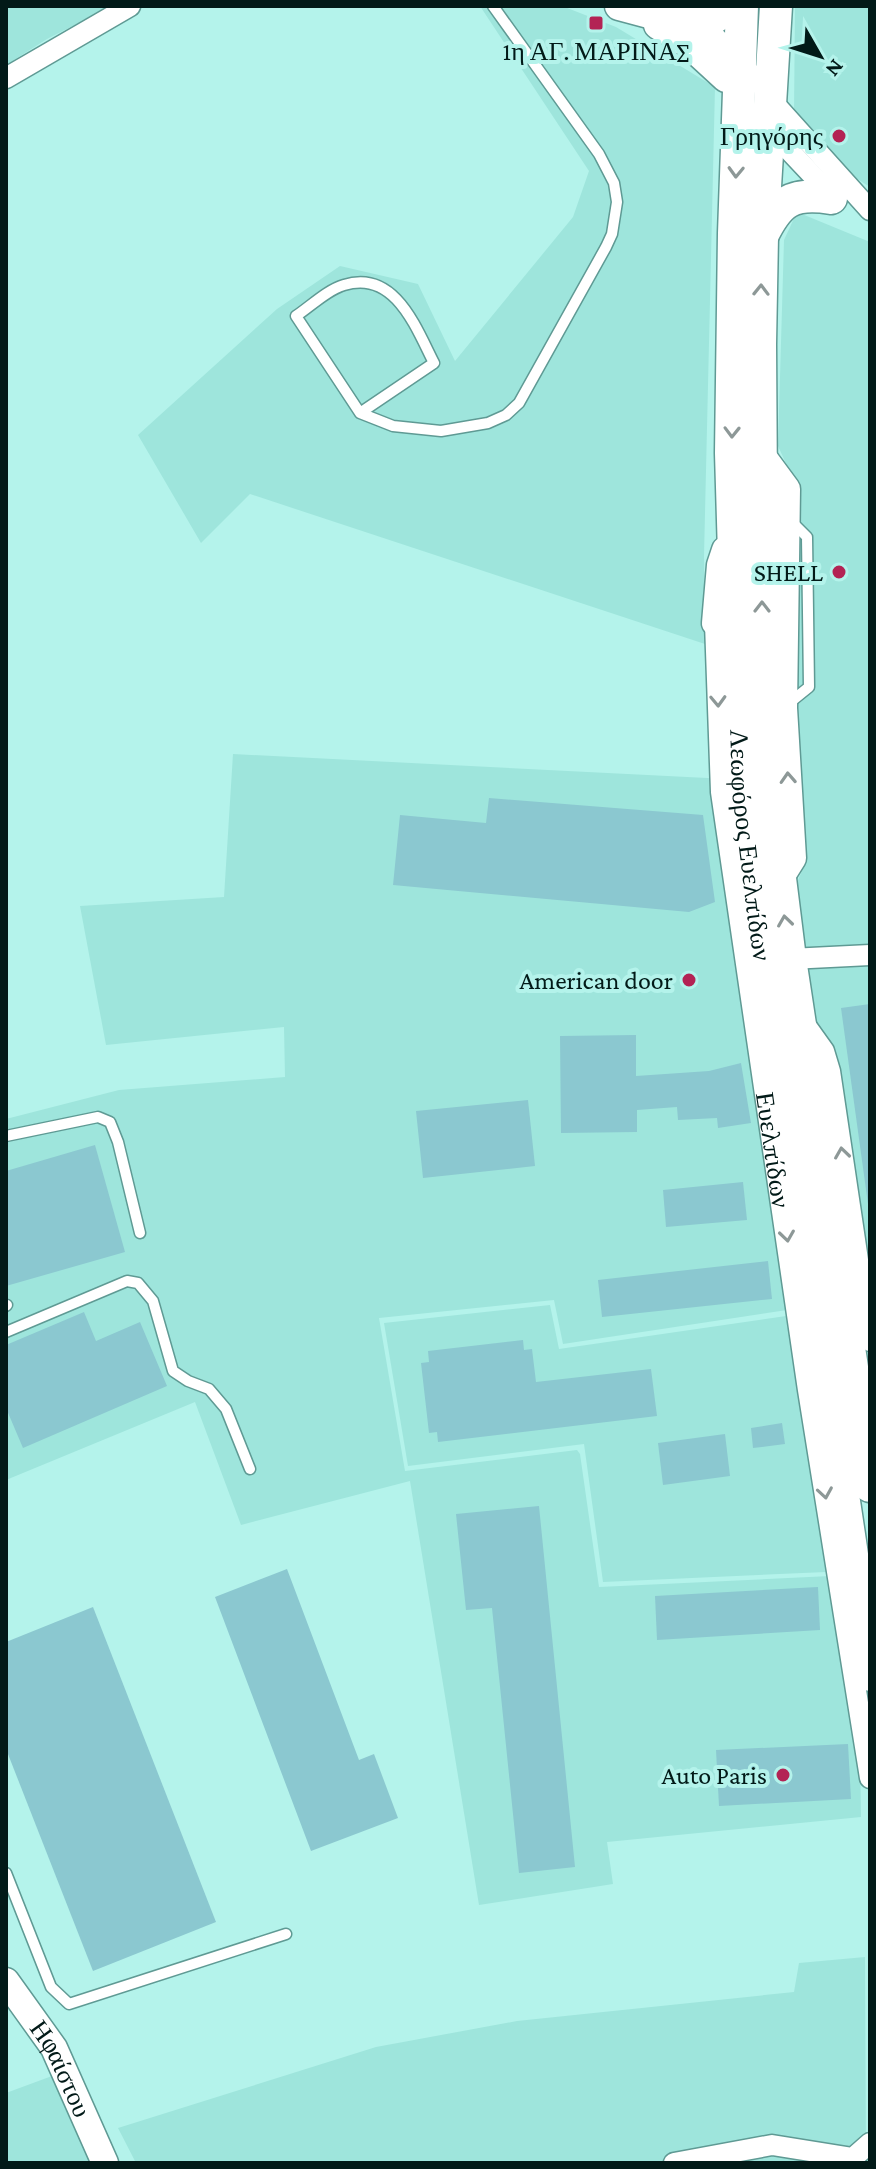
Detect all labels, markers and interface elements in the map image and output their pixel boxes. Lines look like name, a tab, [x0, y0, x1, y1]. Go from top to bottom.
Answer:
marker: 1η ΑΓ. ΜΑΡΙΝΑΣ	[587, 14, 605, 32]
north arrow	[780, 16, 860, 96]
place label: 1η ΑΓ. ΜΑΡΙΝΑΣ	[503, 37, 689, 66]
text: N	[821, 55, 850, 82]
place label: Γρηγόρης	[720, 122, 824, 151]
marker: Γρηγόρης	[830, 127, 848, 145]
one-way arrow	[728, 166, 745, 179]
one-way arrow	[752, 283, 770, 296]
one-way arrow	[723, 426, 740, 439]
place label: SHELL	[754, 558, 823, 587]
marker: SHELL	[830, 563, 848, 581]
one-way arrow	[753, 600, 771, 613]
one-way arrow	[710, 695, 727, 708]
street label: Λεωφόρος Ευελπίδων	[724, 729, 777, 963]
one-way arrow	[780, 771, 797, 784]
one-way arrow	[777, 914, 794, 928]
place label: American door	[519, 966, 673, 995]
marker: American door	[680, 971, 698, 989]
street label: Ευελπίδων	[750, 1090, 795, 1210]
one-way arrow	[834, 1146, 851, 1160]
one-way arrow	[778, 1230, 795, 1243]
one-way arrow	[816, 1486, 833, 1500]
place label: Auto Paris	[662, 1761, 767, 1790]
marker: Auto Paris	[774, 1766, 792, 1784]
street label: Ηφαίστου	[24, 2015, 97, 2122]

